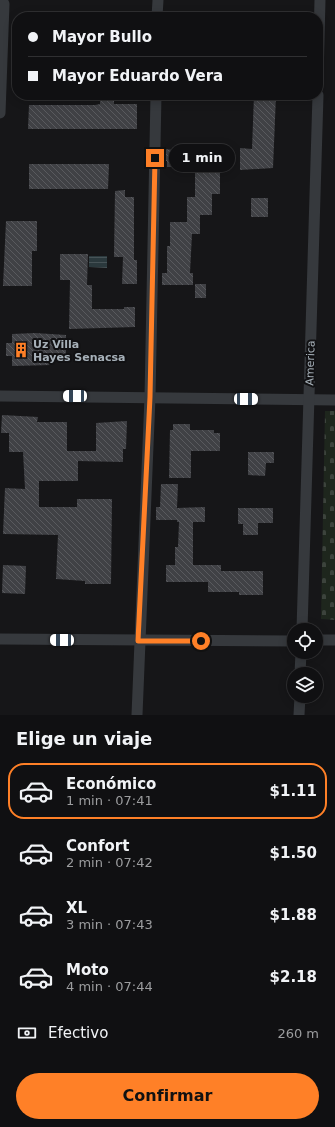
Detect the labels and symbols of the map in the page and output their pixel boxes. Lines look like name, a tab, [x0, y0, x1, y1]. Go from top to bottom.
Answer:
callout: 1 min	[169, 144, 235, 172]
route end	[146, 149, 164, 167]
place label: Uz Villa Hayes Senacsa	[33, 338, 125, 364]
street label: America	[303, 340, 318, 386]
building icon: Uz Villa Hayes Senacsa	[12, 341, 30, 359]
car	[63, 390, 87, 402]
car	[234, 393, 258, 405]
route start	[192, 632, 210, 650]
car	[50, 634, 74, 646]

